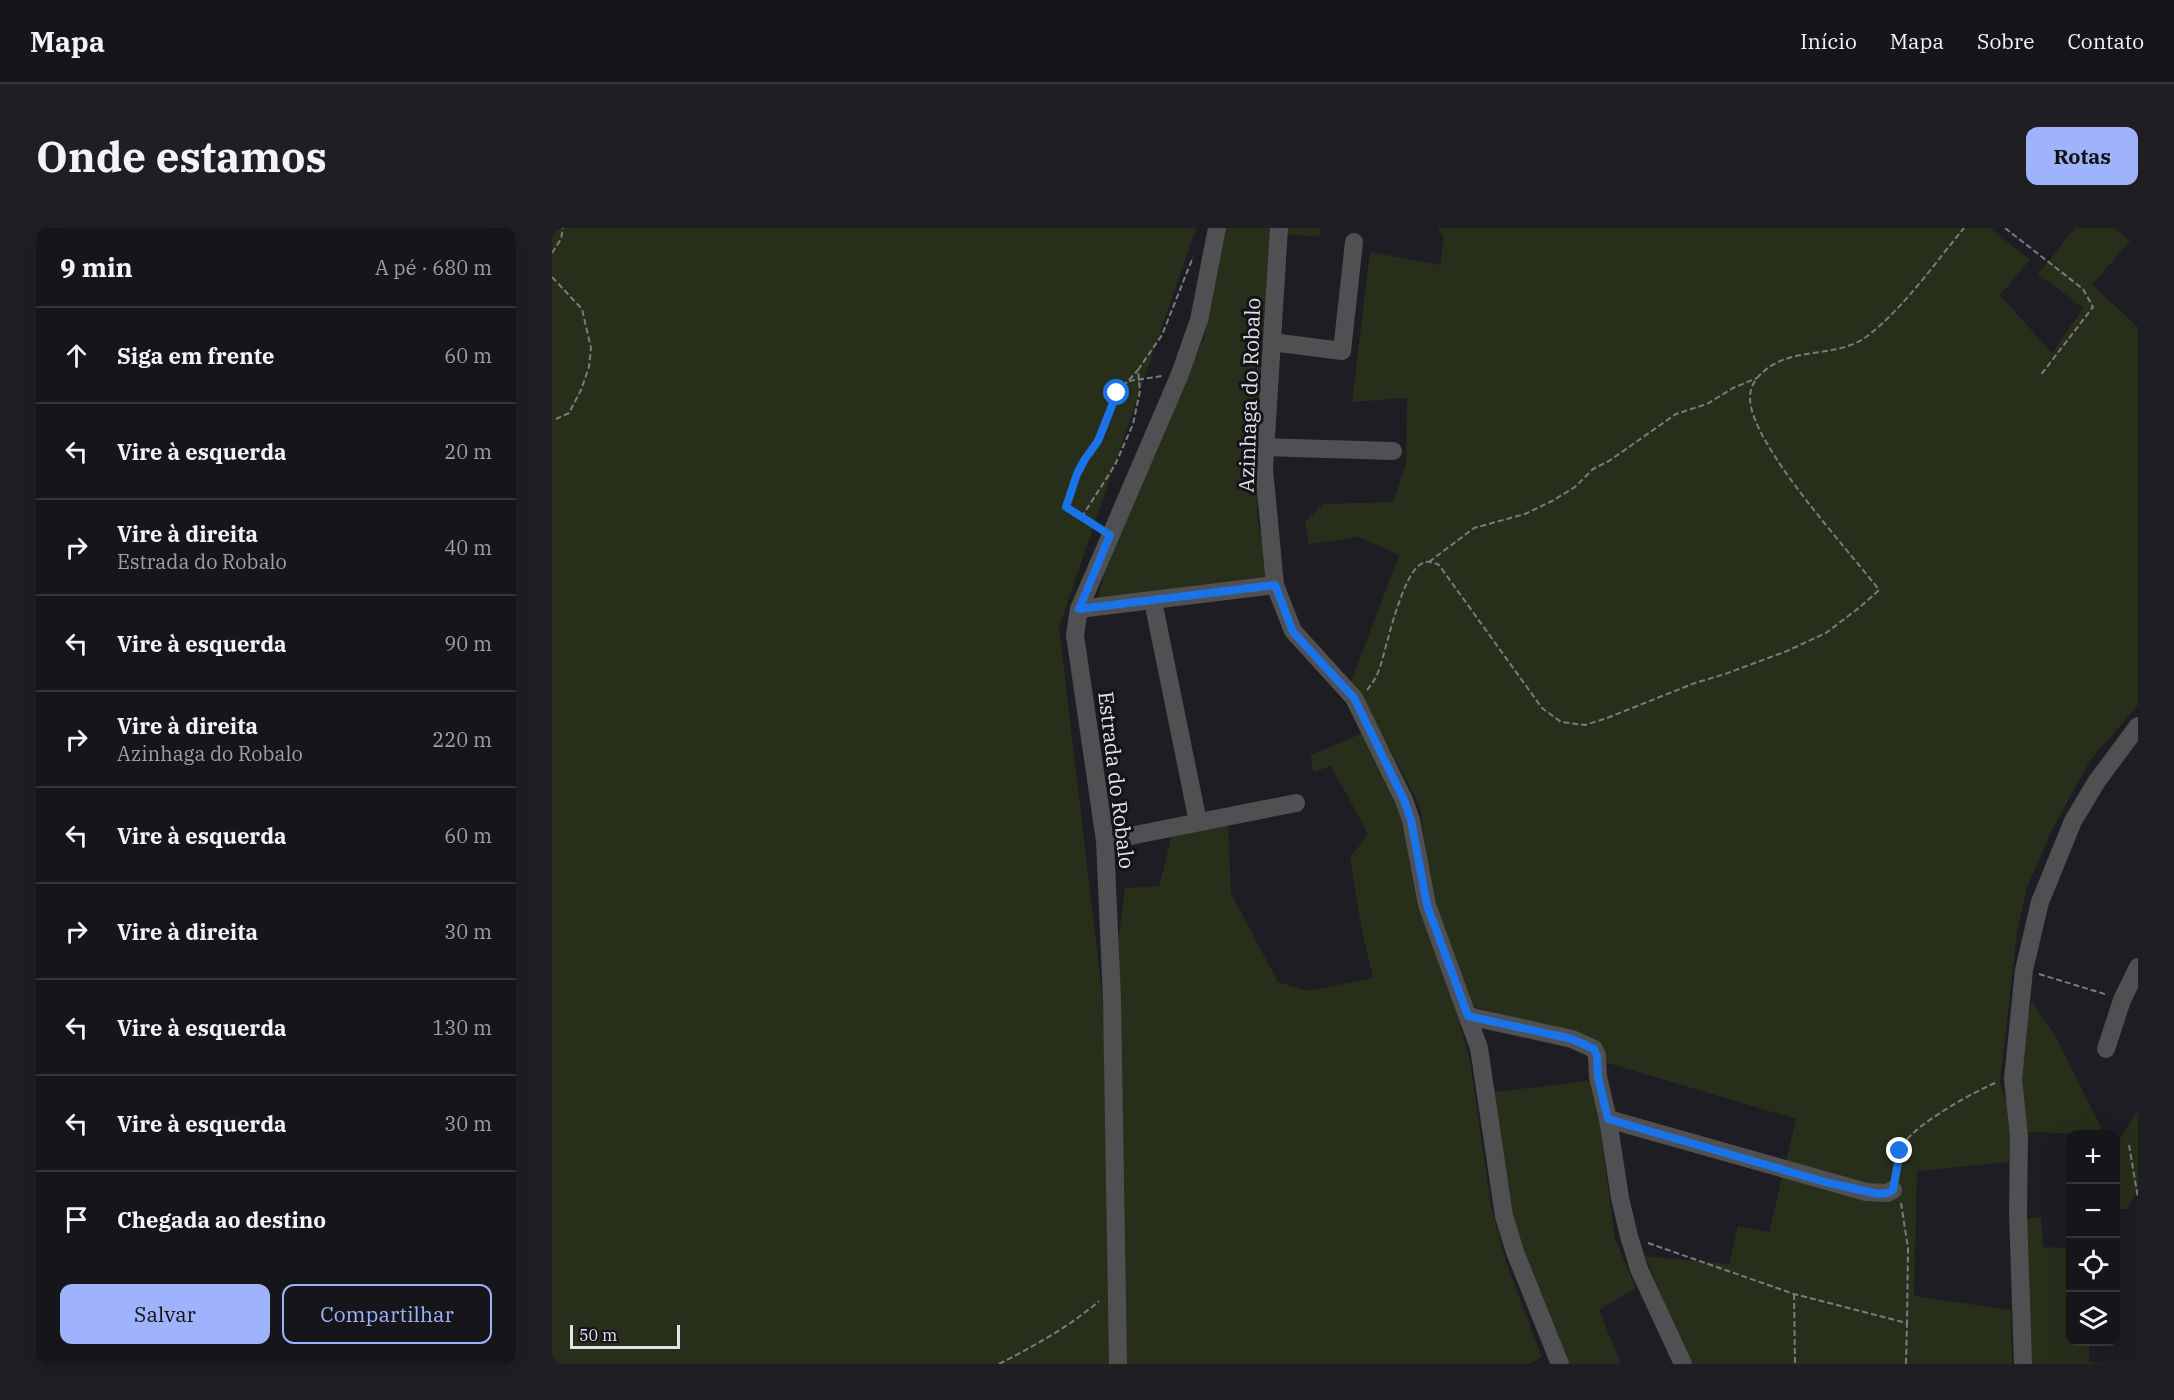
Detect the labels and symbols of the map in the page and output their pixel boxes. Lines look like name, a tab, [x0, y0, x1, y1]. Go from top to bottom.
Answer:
street label: Azinhaga do Robalo	[1232, 297, 1266, 493]
route start	[1103, 379, 1129, 405]
street label: Estrada do Robalo	[1092, 690, 1142, 870]
route end	[1886, 1137, 1912, 1163]
scale bar	[570, 1322, 680, 1350]

